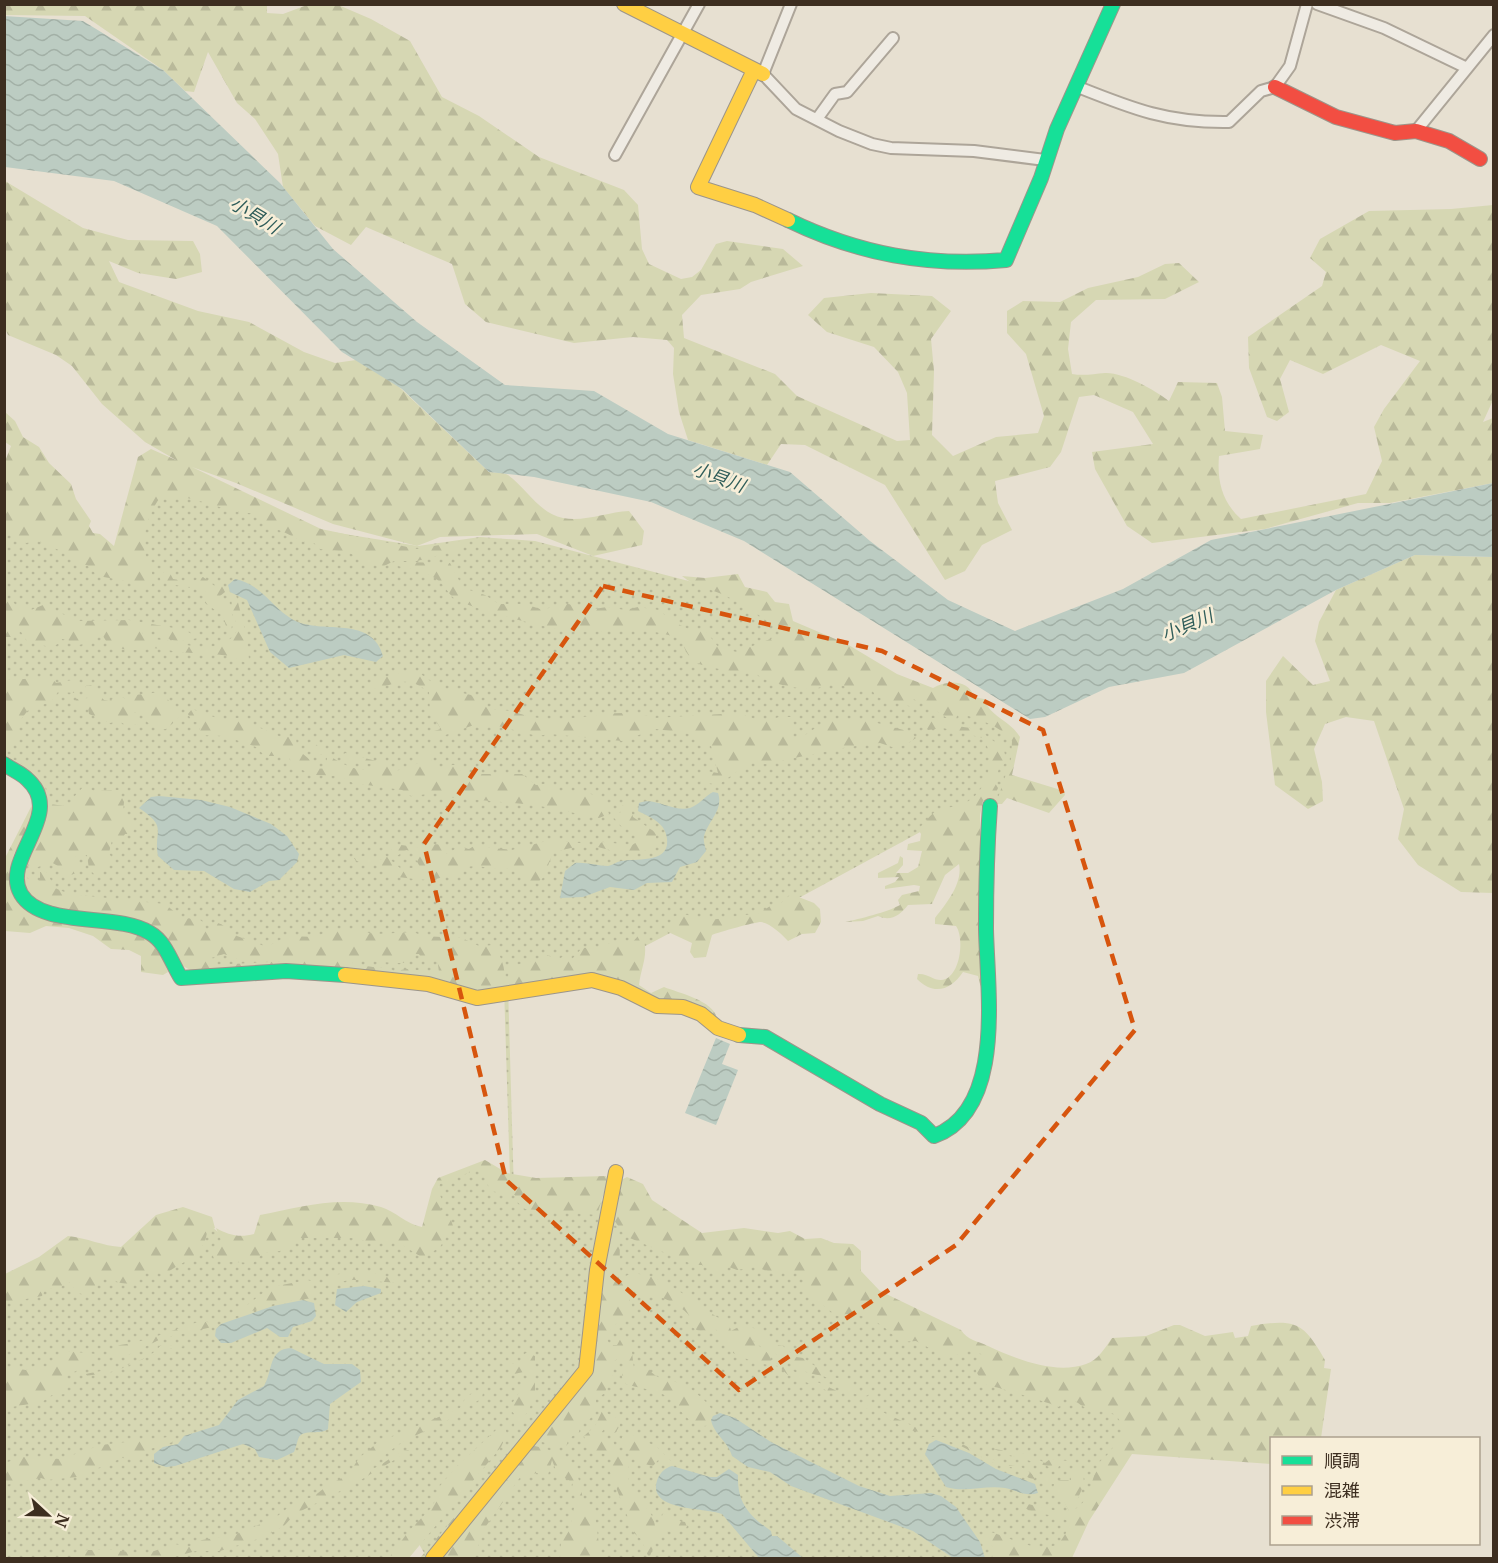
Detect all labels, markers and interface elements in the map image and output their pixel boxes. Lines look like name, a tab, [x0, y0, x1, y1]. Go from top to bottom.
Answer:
water label: 小貝川	[226, 191, 286, 240]
water label: 小貝川	[690, 457, 750, 498]
water label: 小貝川	[1158, 603, 1218, 646]
legend	[1270, 1437, 1480, 1545]
text: 順調	[1324, 1449, 1360, 1472]
text: 混雑	[1324, 1479, 1360, 1502]
north arrow	[18, 1485, 78, 1545]
text: 渋滞	[1324, 1509, 1360, 1532]
text: N	[50, 1511, 74, 1531]

